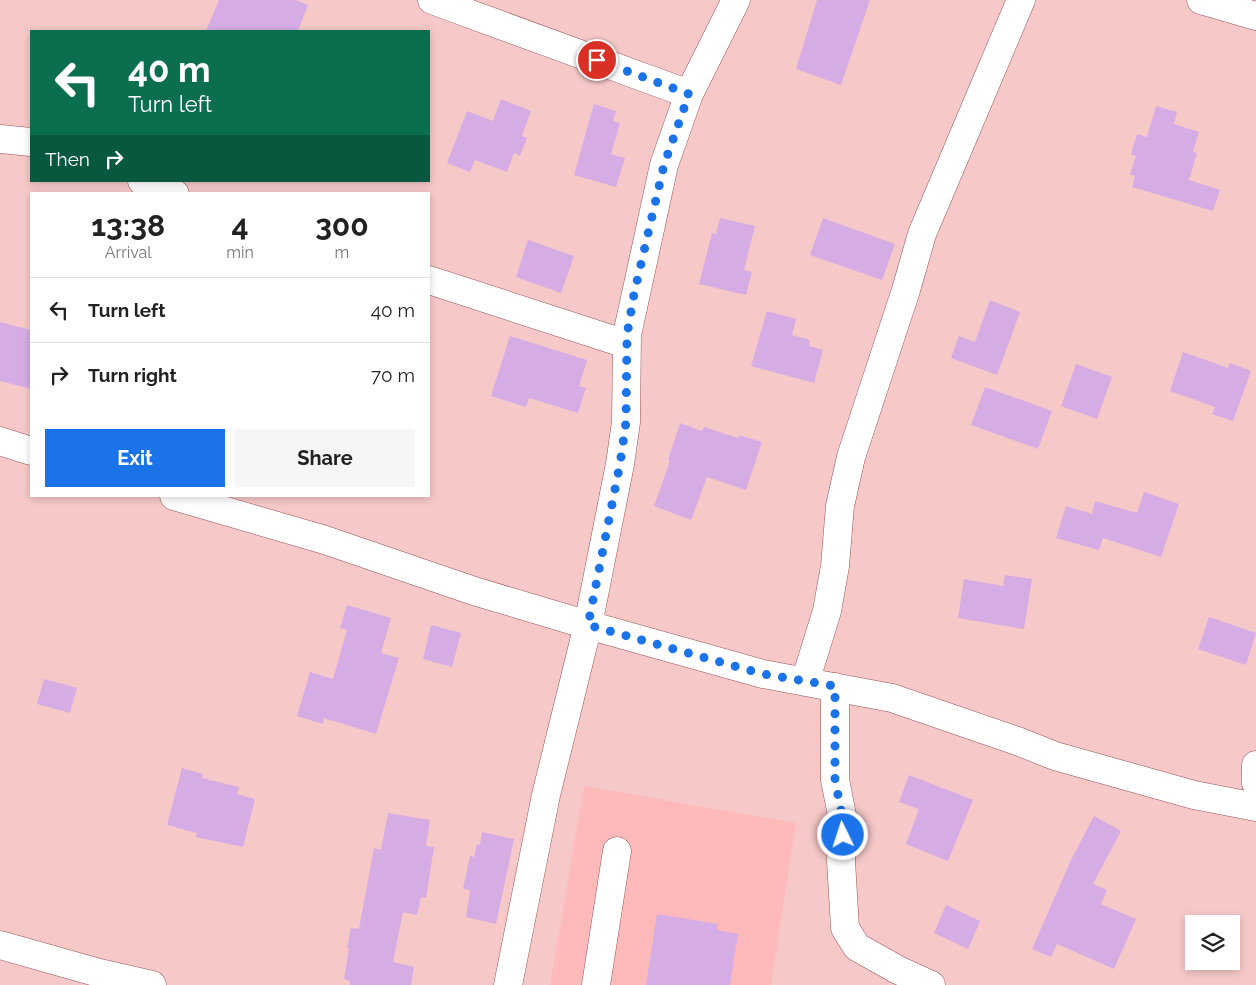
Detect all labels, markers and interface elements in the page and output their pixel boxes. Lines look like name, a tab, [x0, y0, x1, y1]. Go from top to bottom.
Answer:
pin	[576, 39, 618, 81]
icon: arrive	[583, 46, 611, 74]
text: 40 m	[128, 49, 210, 90]
icon: left	[45, 50, 110, 115]
text: Turn left	[128, 91, 212, 117]
icon: right	[100, 145, 128, 173]
text: Then	[45, 148, 90, 170]
text: 13:38	[91, 208, 165, 243]
text: 4	[232, 208, 249, 243]
text: 300	[315, 208, 369, 243]
text: Arrival	[105, 243, 152, 262]
text: min	[226, 243, 254, 262]
text: m	[335, 243, 349, 262]
icon: left	[45, 296, 73, 324]
text: Turn left	[88, 299, 165, 321]
text: 40 m	[371, 299, 415, 321]
icon: right	[45, 361, 73, 389]
text: Turn right	[88, 364, 177, 386]
text: 70 m	[371, 364, 415, 386]
button: Exit	[45, 429, 225, 487]
button: Share	[235, 429, 415, 487]
position arrow	[816, 808, 868, 860]
map controls	[1185, 915, 1240, 970]
button: layers	[1185, 915, 1240, 970]

